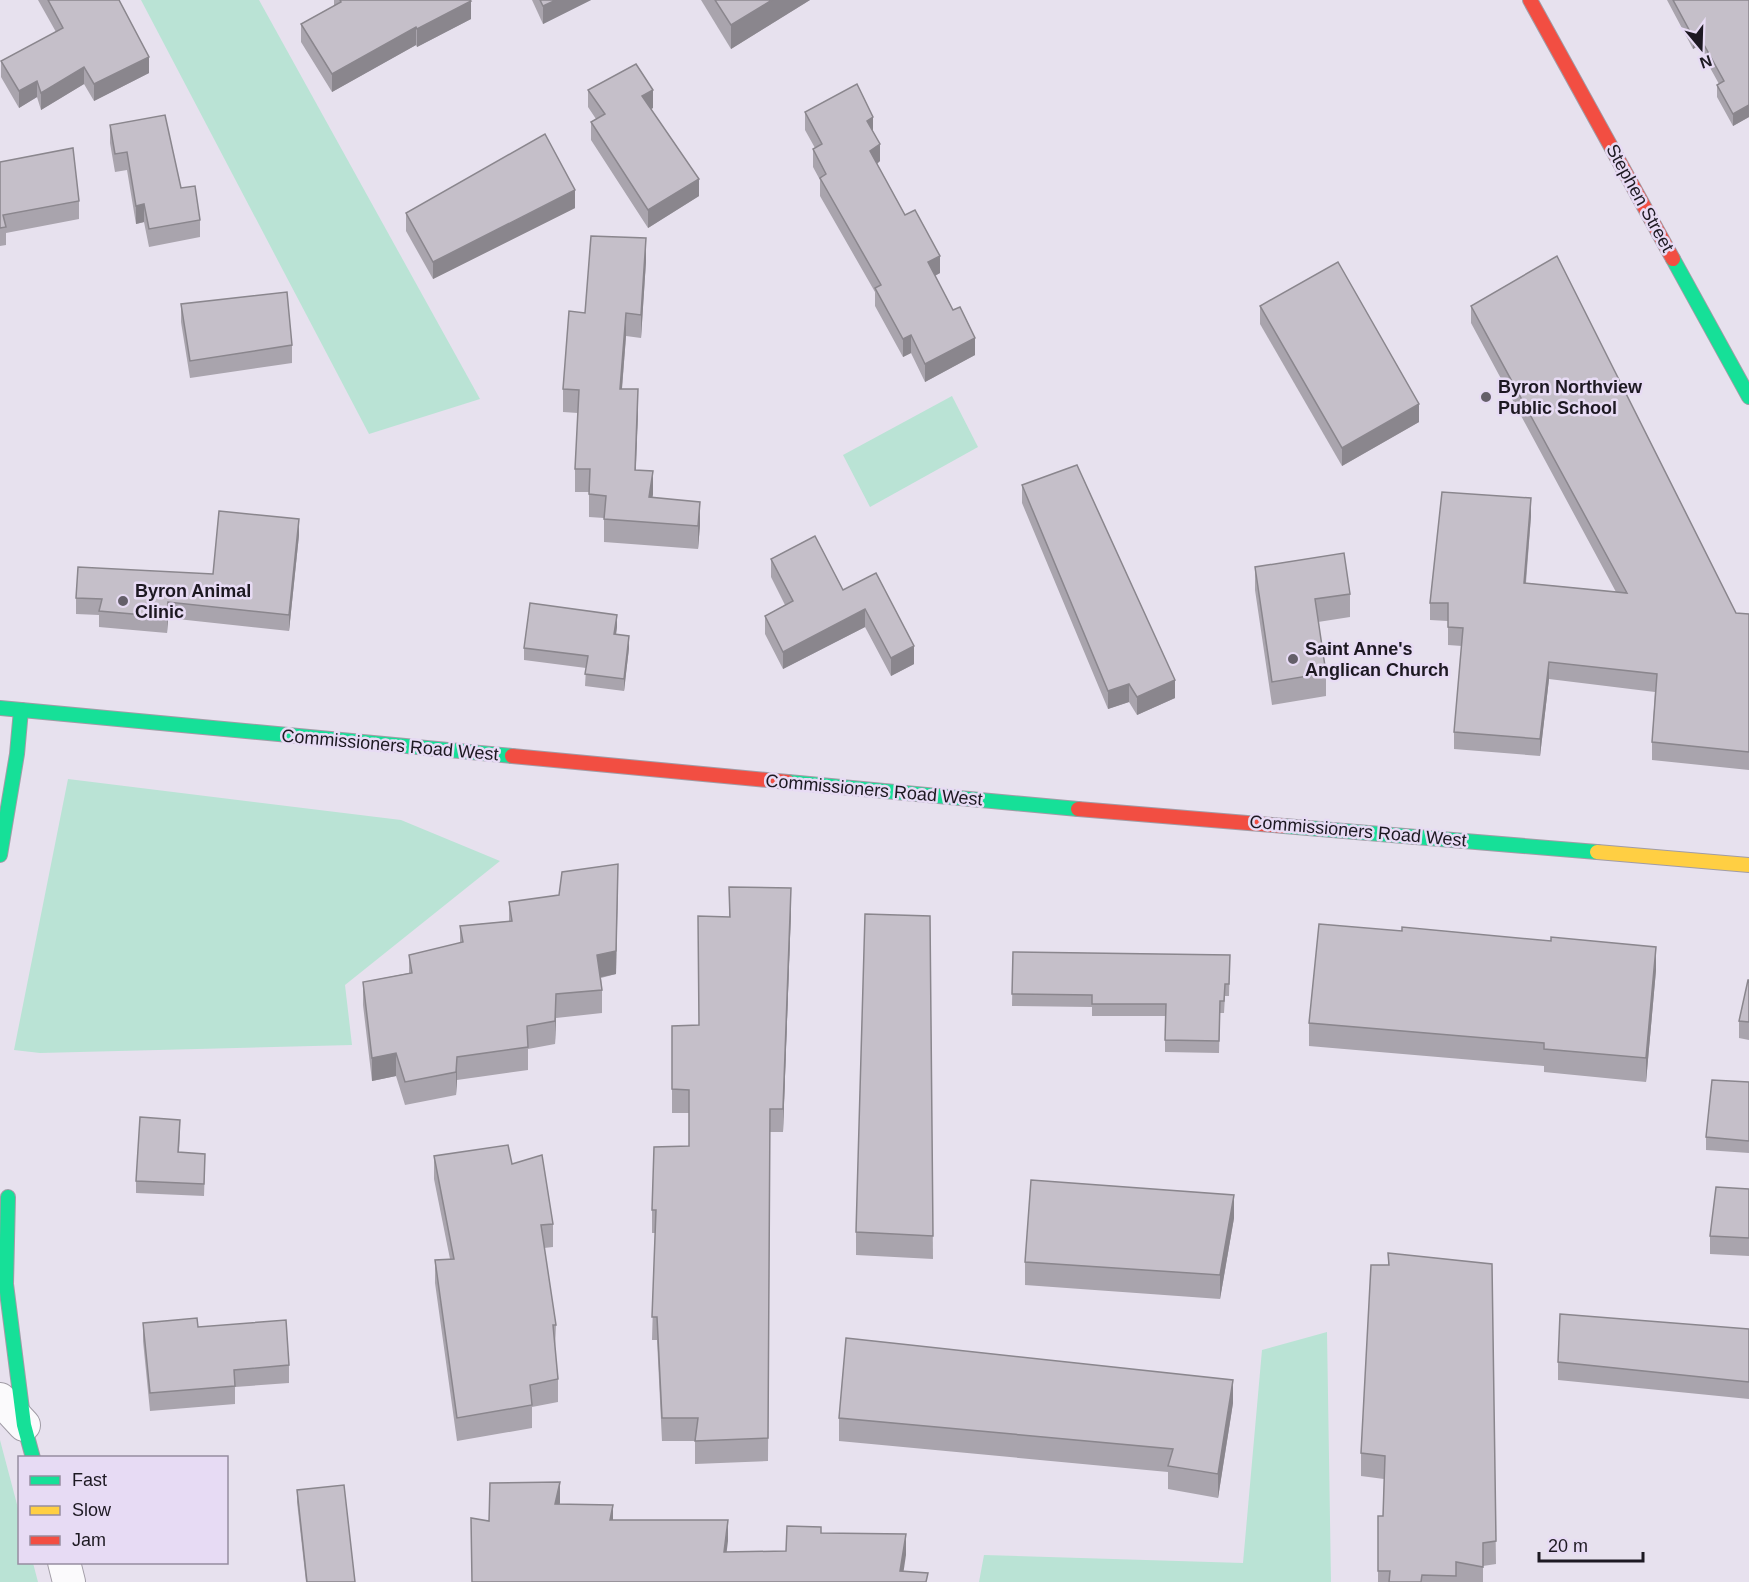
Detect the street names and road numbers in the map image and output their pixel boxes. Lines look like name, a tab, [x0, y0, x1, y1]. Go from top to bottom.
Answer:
street label: Stephen Street	[1602, 141, 1678, 255]
street label: Commissioners Road West	[281, 726, 499, 764]
street label: Commissioners Road West	[765, 771, 983, 809]
street label: Commissioners Road West	[1249, 812, 1467, 850]

